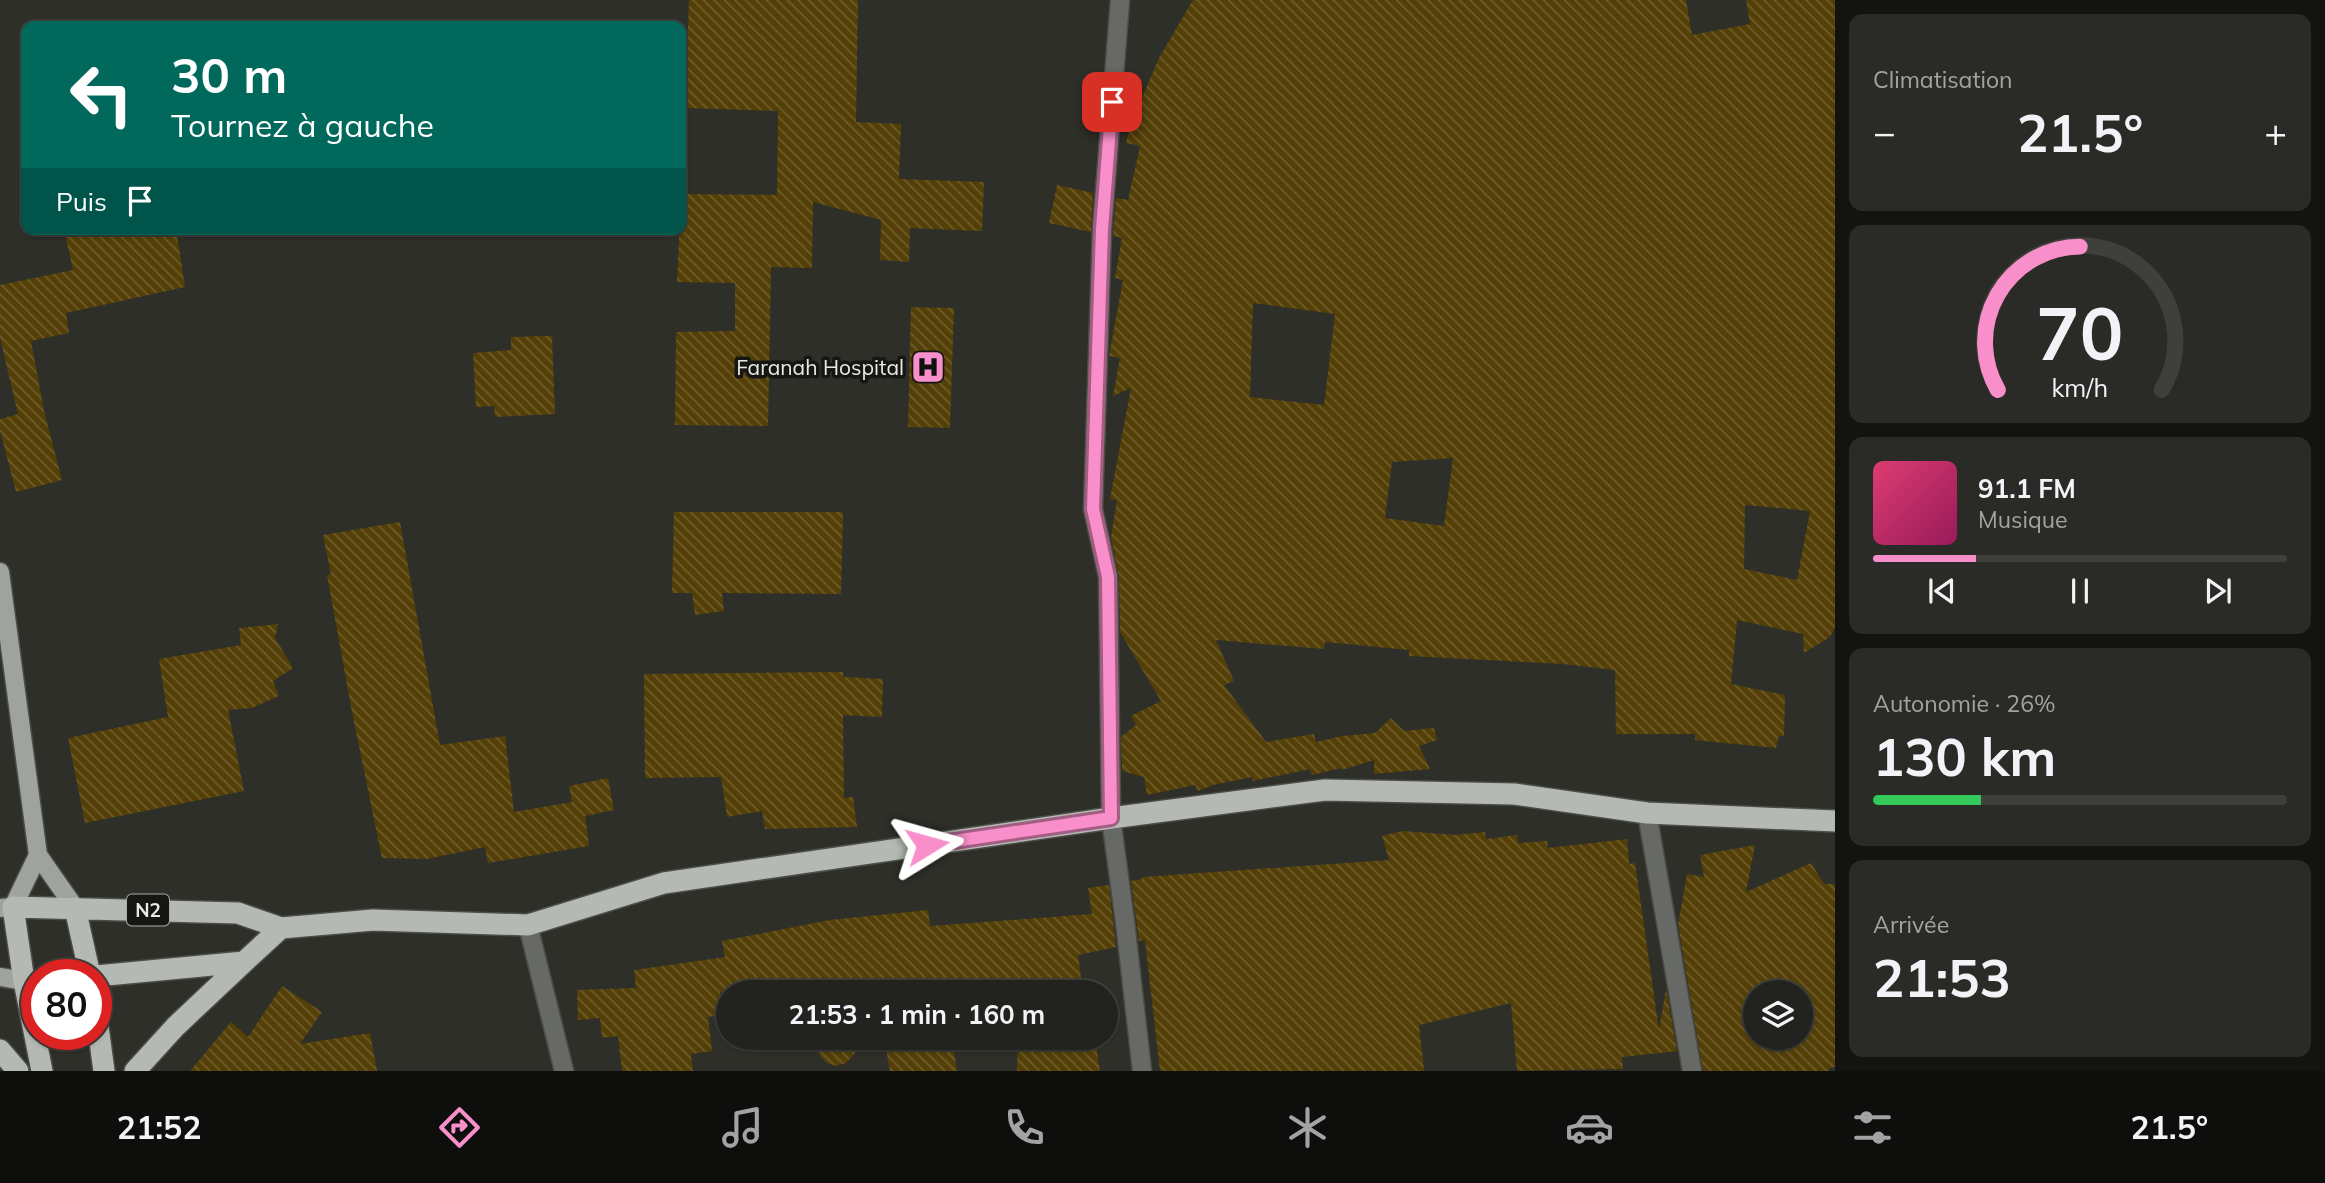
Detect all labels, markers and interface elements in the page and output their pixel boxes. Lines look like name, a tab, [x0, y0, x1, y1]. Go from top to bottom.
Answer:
text: 30 m	[171, 44, 287, 105]
icon: left	[56, 49, 147, 140]
text: Climatisation	[1873, 65, 2013, 94]
pin	[1082, 72, 1142, 132]
icon: arrive	[1093, 83, 1131, 121]
text: 21.5°	[2017, 100, 2143, 165]
text: Tournez à gauche	[171, 105, 434, 145]
text: −	[1873, 108, 1896, 156]
text: +	[2264, 108, 2287, 156]
icon: arrive	[121, 182, 159, 220]
text: Puis	[56, 185, 107, 218]
text: 70	[2036, 288, 2124, 379]
hospital icon: Faranah Hospital	[909, 348, 947, 386]
place label: Faranah Hospital	[736, 354, 904, 380]
text: km/h	[2052, 372, 2108, 403]
text: 91.1 FM	[1978, 472, 2076, 505]
text: Musique	[1978, 505, 2067, 534]
icon: previous	[1923, 572, 1961, 610]
icon: pause	[2061, 572, 2099, 610]
icon: next	[2199, 572, 2237, 610]
text: Autonomie · 26%	[1873, 689, 2056, 718]
text: 130 km	[1873, 724, 2056, 789]
position arrow	[890, 808, 964, 882]
road number: N2	[127, 894, 169, 926]
text: Arrivée	[1873, 910, 1949, 939]
text: 21:53	[1873, 945, 2011, 1010]
speed limit sign: 80	[21, 959, 112, 1050]
map controls	[1743, 980, 1813, 1050]
button: layers	[1743, 980, 1813, 1050]
text: 21:53 · 1 min · 160 m	[789, 998, 1045, 1031]
icon: directions	[435, 1103, 484, 1152]
icon: music	[718, 1103, 767, 1152]
icon: phone	[1000, 1103, 1049, 1152]
icon: climate	[1283, 1103, 1332, 1152]
icon: car	[1565, 1103, 1614, 1152]
icon: filters	[1848, 1103, 1897, 1152]
text: 21:52	[117, 1107, 202, 1147]
text: 21.5°	[2130, 1107, 2208, 1147]

